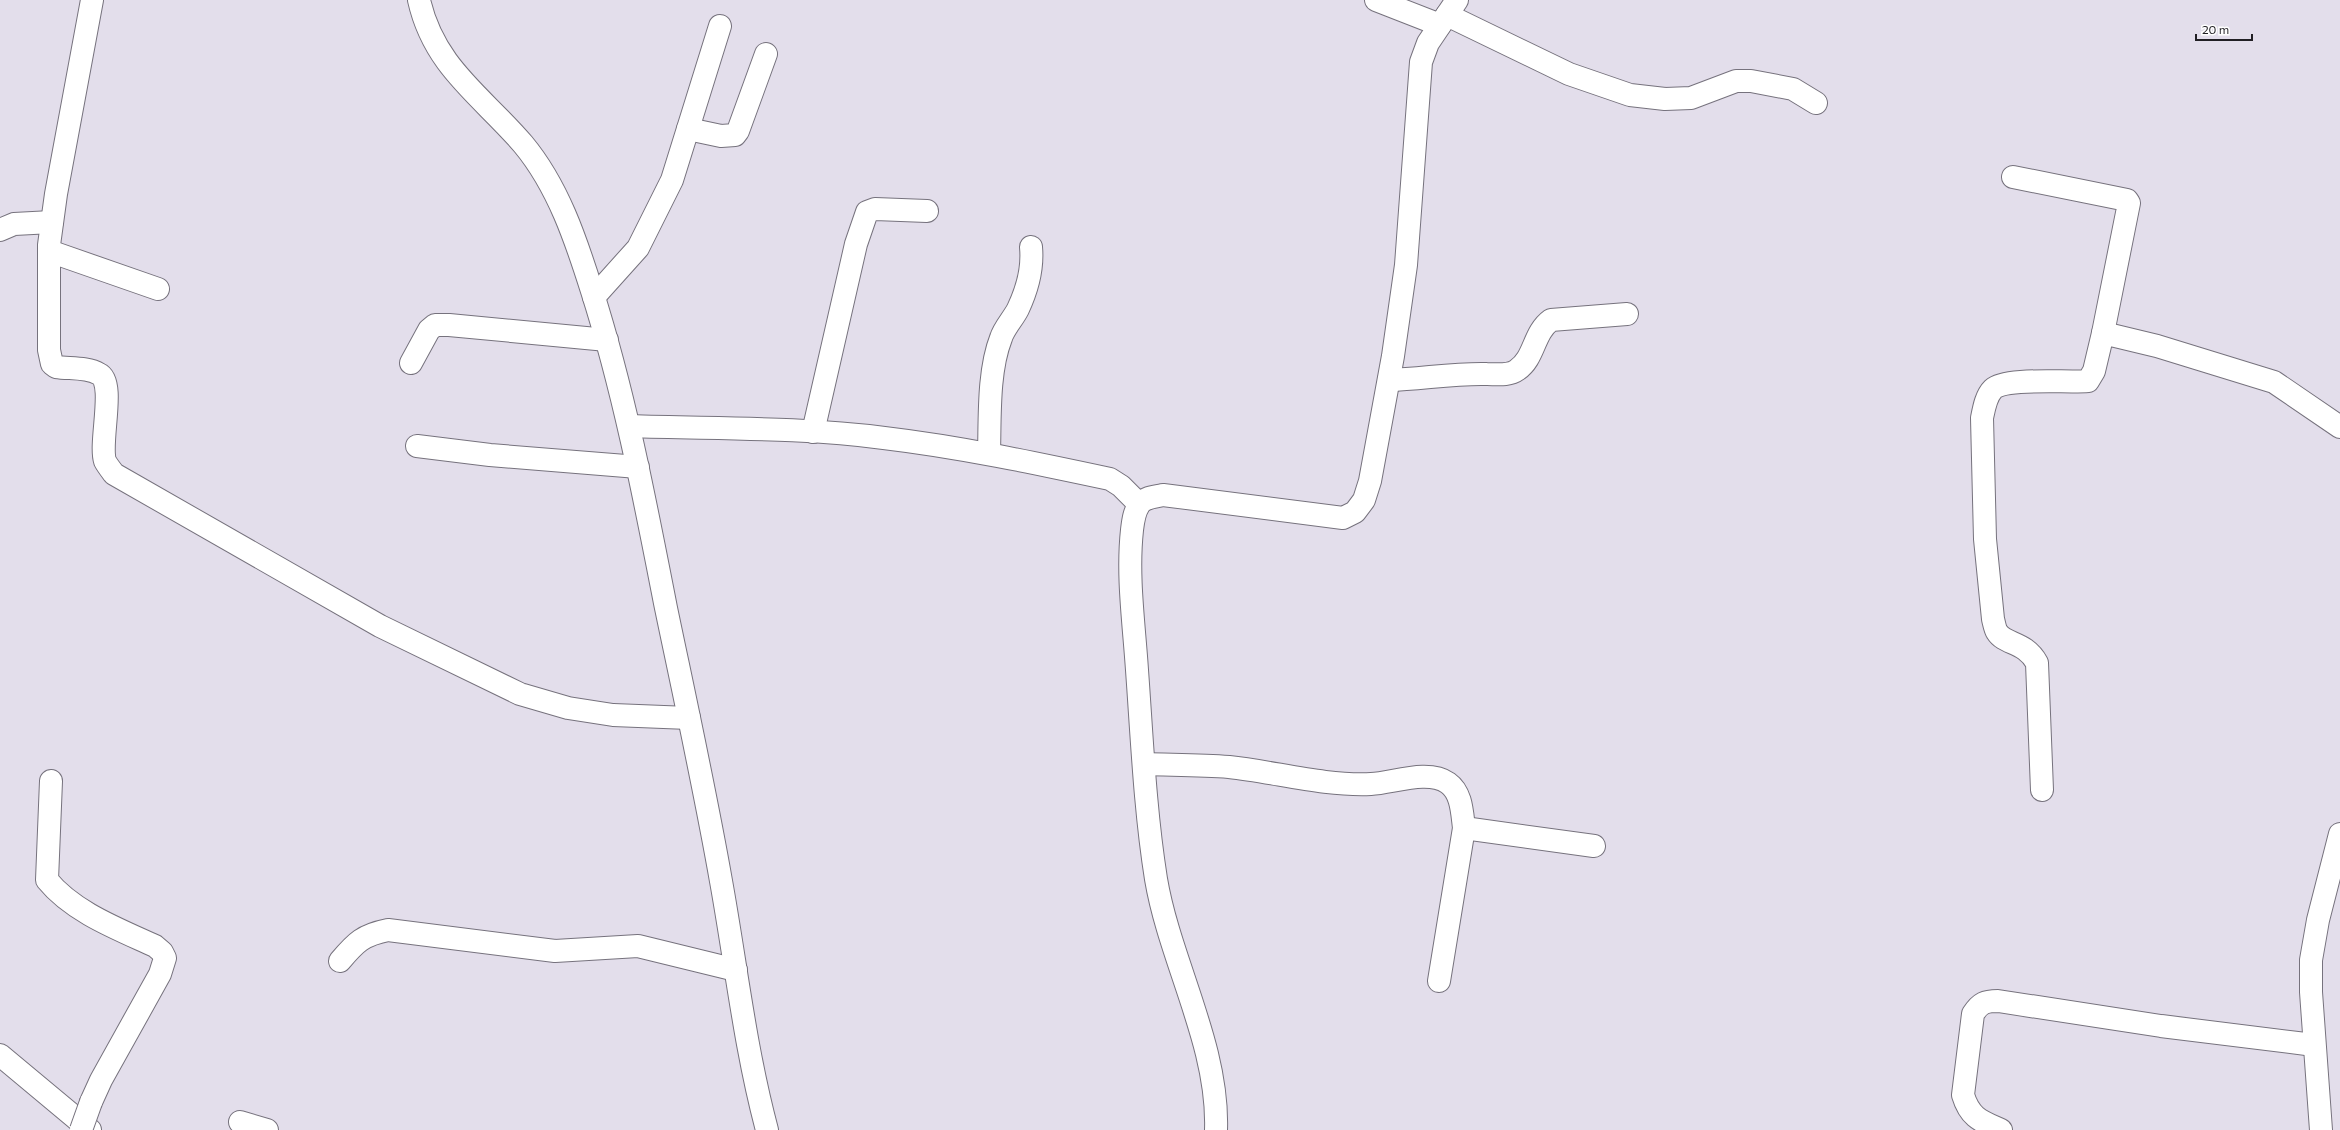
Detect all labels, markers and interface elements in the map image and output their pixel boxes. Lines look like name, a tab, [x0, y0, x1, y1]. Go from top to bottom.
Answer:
scale bar	[2196, 16, 2252, 42]
text: 20 m	[2202, 22, 2229, 36]

